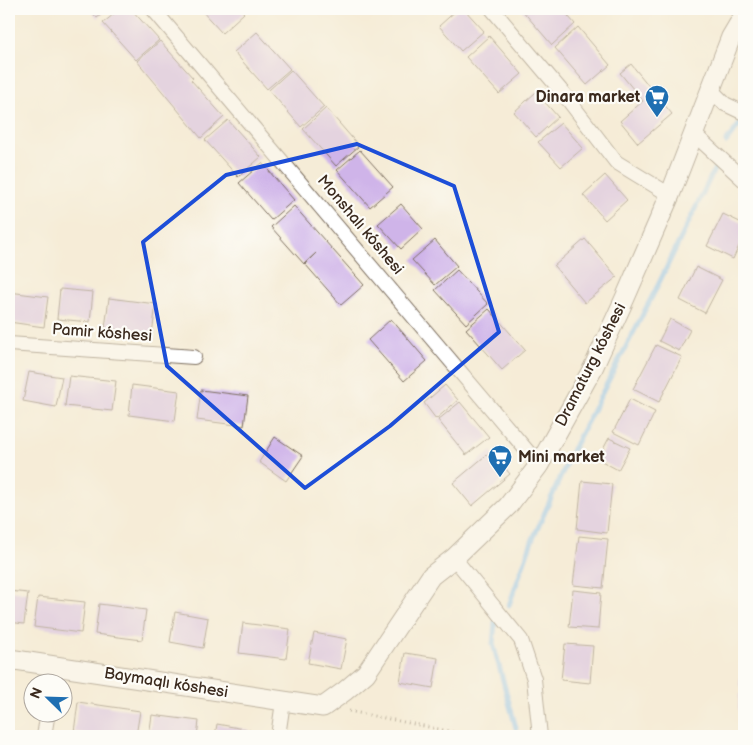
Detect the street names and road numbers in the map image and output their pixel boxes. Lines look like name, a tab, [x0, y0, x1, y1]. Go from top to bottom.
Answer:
street label: Monshalı kóshesi	[313, 171, 407, 279]
street label: Dramaturg kóshesi	[552, 300, 630, 430]
street label: Pamir kóshesi	[51, 320, 153, 346]
street label: Baymaqlı kóshesi	[103, 664, 229, 702]

